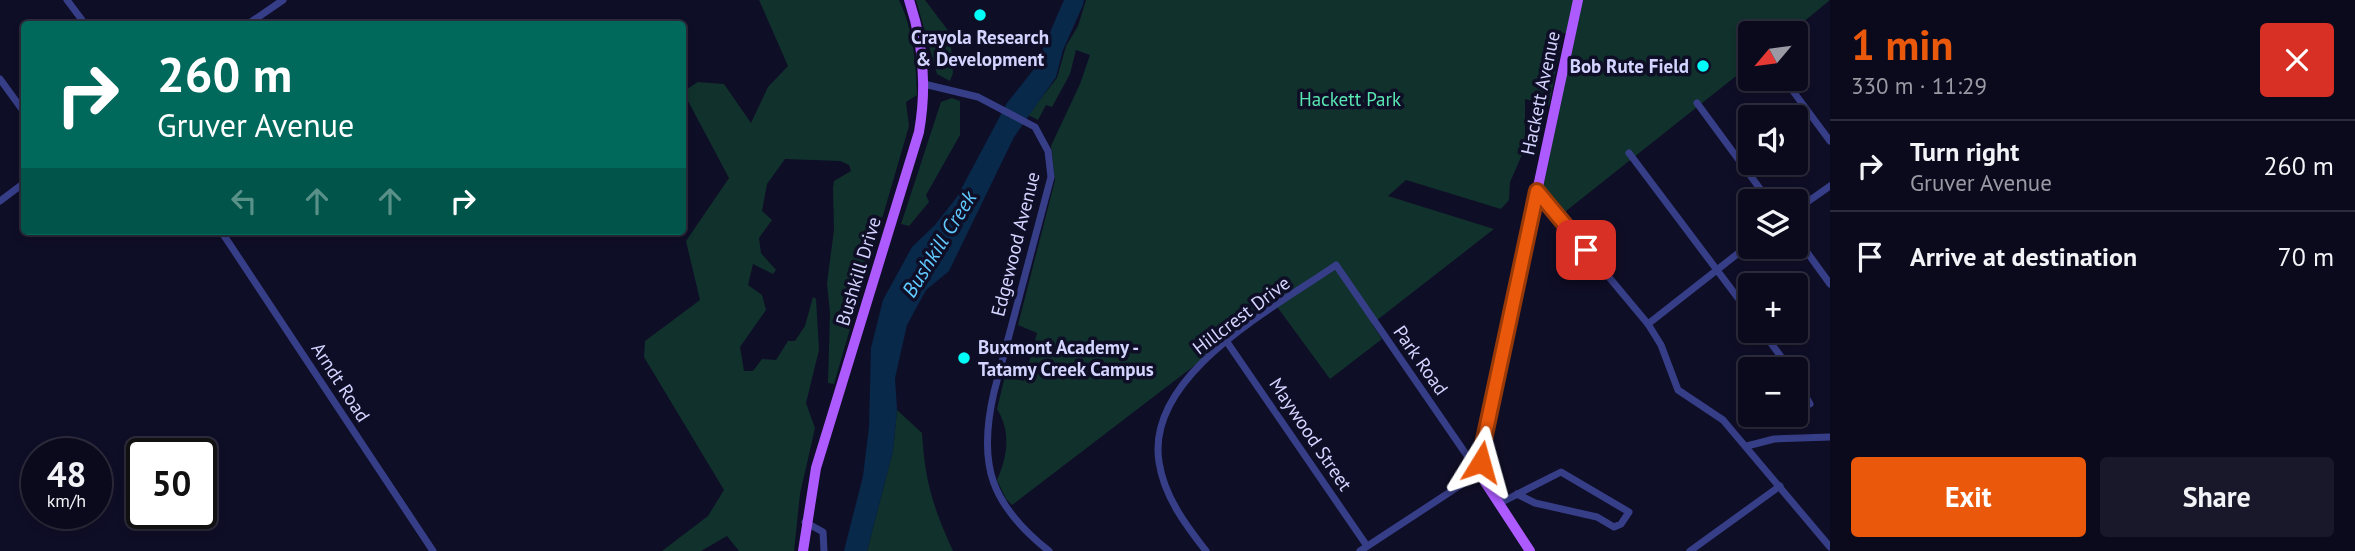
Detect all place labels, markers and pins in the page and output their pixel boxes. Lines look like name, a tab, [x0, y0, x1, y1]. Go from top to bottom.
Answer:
marker: Crayola Research & Development	[972, 7, 988, 23]
place label: Crayola Research & Development	[911, 25, 1049, 71]
place label: Bob Rute Field	[1570, 54, 1689, 78]
marker: Bob Rute Field	[1695, 58, 1711, 74]
pin	[1556, 220, 1616, 280]
place label: Buxmont Academy - Tatamy Creek Campus	[978, 335, 1154, 381]
marker: Buxmont Academy - Tatamy Creek Campus	[956, 350, 972, 366]

